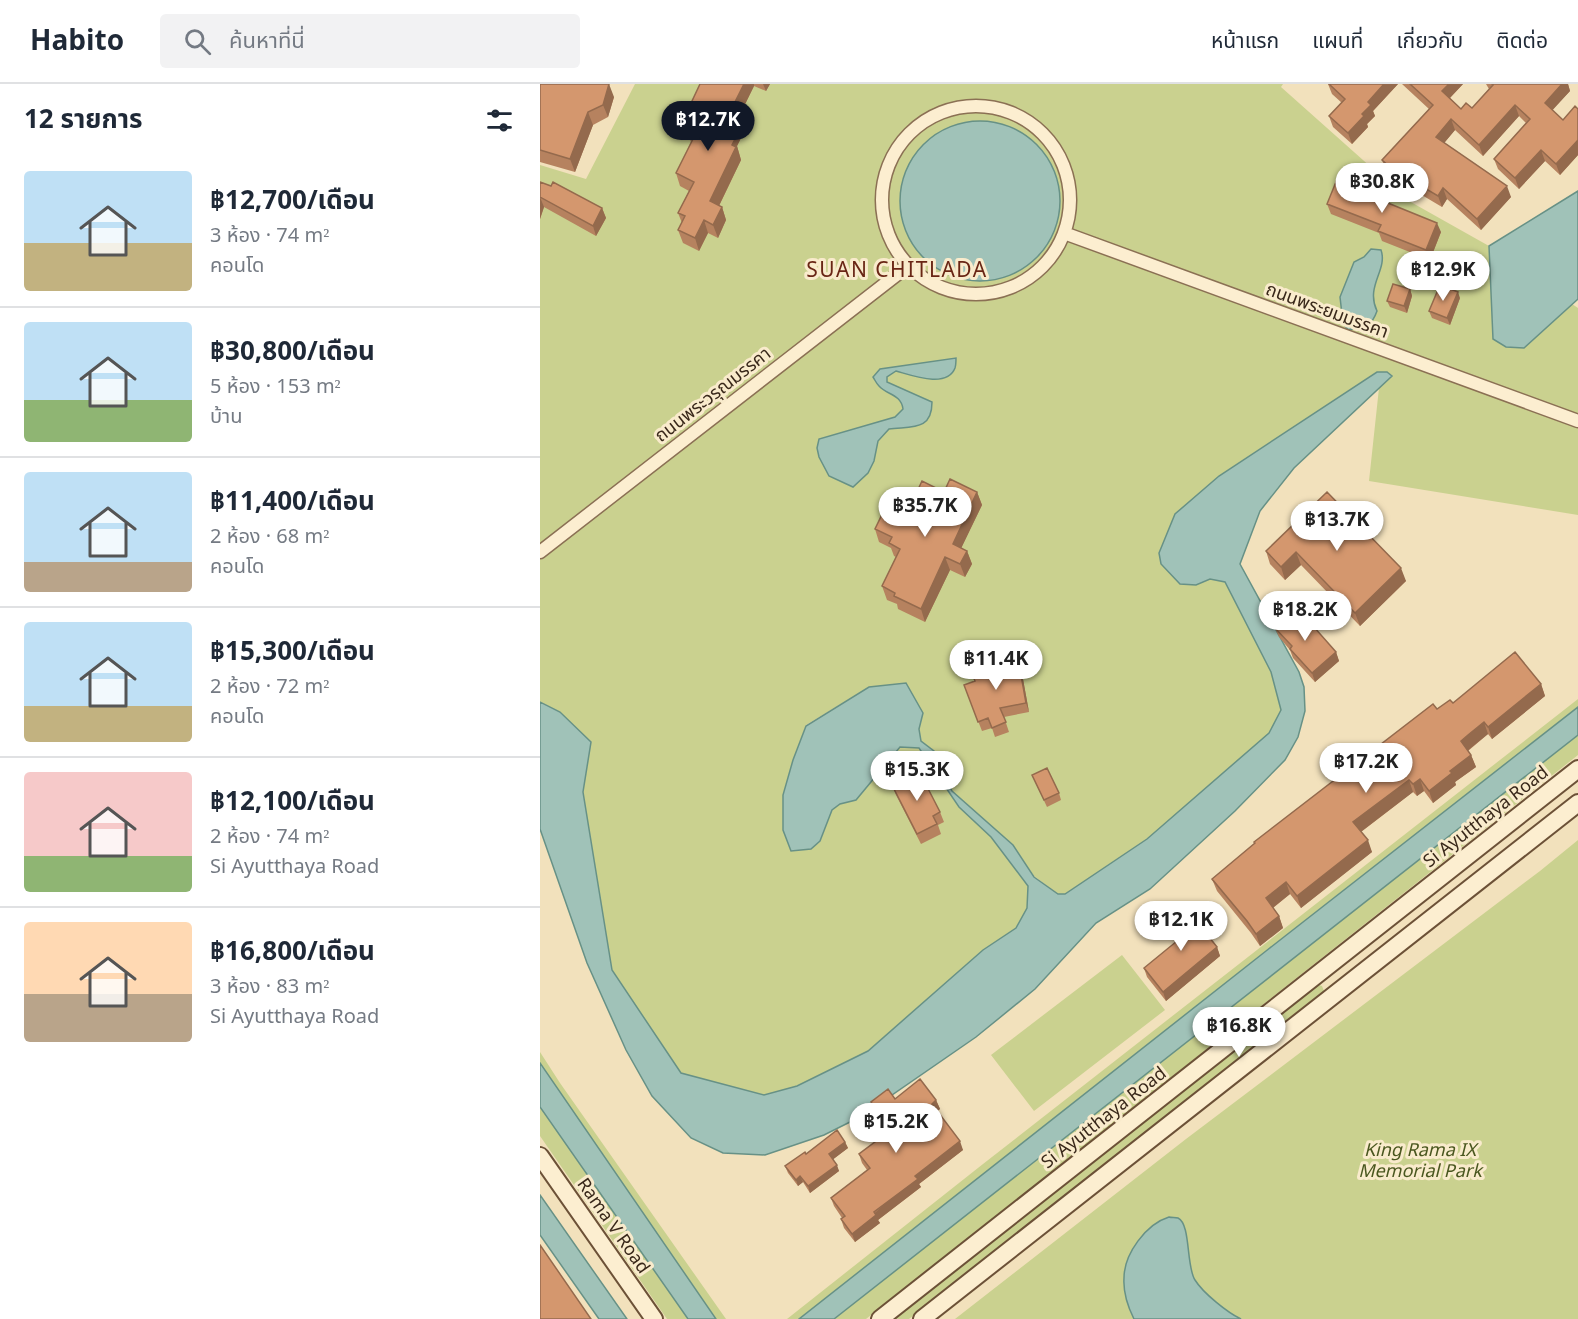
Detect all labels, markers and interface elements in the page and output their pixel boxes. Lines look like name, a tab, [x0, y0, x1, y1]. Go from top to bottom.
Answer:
search box	[160, 14, 580, 68]
text: Habito	[30, 20, 124, 63]
icon: search	[181, 25, 214, 58]
text: ค้นหาที่นี่	[229, 25, 305, 58]
text: หน้าแรก	[1211, 26, 1279, 57]
text: แผนที่	[1312, 26, 1363, 57]
text: เกี่ยวกับ	[1396, 26, 1463, 57]
text: ติดต่อ	[1496, 26, 1548, 57]
text: 12 รายการ	[24, 100, 142, 140]
pin: ฿12.7K	[659, 101, 757, 152]
icon: filters	[483, 104, 516, 137]
text: ฿12.7K	[676, 105, 740, 135]
pin: ฿30.8K	[1333, 163, 1431, 214]
text: ฿30.8K	[1350, 167, 1414, 197]
text: ฿12,700/เดือน	[210, 181, 375, 221]
icon: home	[72, 195, 144, 267]
text: 3 ห้อง · 74 m²	[210, 221, 329, 251]
text: คอนโด	[210, 251, 264, 281]
pin: ฿12.9K	[1394, 251, 1492, 302]
district label: SUAN CHITLADA	[806, 255, 988, 286]
text: ฿12.9K	[1411, 255, 1475, 285]
street label: ถนนพระยมมรรคา	[1262, 276, 1392, 346]
text: ฿30,800/เดือน	[210, 332, 375, 372]
street label: ถนนพระวรุณมรรคา	[649, 341, 777, 449]
icon: home	[72, 346, 144, 418]
text: 5 ห้อง · 153 m²	[210, 372, 341, 402]
text: บ้าน	[210, 402, 242, 432]
text: ฿11,400/เดือน	[210, 482, 375, 522]
pin: ฿35.7K	[876, 487, 974, 538]
text: ฿35.7K	[893, 491, 957, 521]
icon: home	[72, 496, 144, 568]
pin: ฿13.7K	[1288, 501, 1386, 552]
text: ฿13.7K	[1305, 505, 1369, 535]
text: 2 ห้อง · 68 m²	[210, 522, 329, 552]
text: คอนโด	[210, 552, 264, 582]
pin: ฿18.2K	[1256, 591, 1354, 642]
text: ฿18.2K	[1273, 595, 1337, 625]
text: ฿15,300/เดือน	[210, 632, 375, 672]
pin: ฿11.4K	[947, 640, 1045, 691]
text: ฿11.4K	[964, 644, 1028, 674]
icon: home	[72, 646, 144, 718]
text: 2 ห้อง · 72 m²	[210, 672, 329, 702]
text: คอนโด	[210, 702, 264, 732]
pin: ฿17.2K	[1317, 743, 1415, 794]
text: ฿17.2K	[1334, 747, 1398, 777]
pin: ฿15.3K	[868, 751, 966, 802]
text: ฿15.3K	[885, 755, 949, 785]
street label: Si Ayutthaya Road	[1418, 759, 1554, 875]
text: ฿12,100/เดือน	[210, 782, 375, 822]
icon: home	[72, 796, 144, 868]
text: 2 ห้อง · 74 m²	[210, 822, 329, 852]
text: Si Ayutthaya Road	[210, 852, 379, 882]
pin: ฿12.1K	[1132, 901, 1230, 952]
text: ฿12.1K	[1149, 905, 1213, 935]
text: ฿16,800/เดือน	[210, 932, 375, 972]
icon: home	[72, 946, 144, 1018]
text: 3 ห้อง · 83 m²	[210, 972, 329, 1002]
text: Si Ayutthaya Road	[210, 1002, 379, 1032]
pin: ฿16.8K	[1190, 1007, 1288, 1058]
text: ฿16.8K	[1207, 1011, 1271, 1041]
street label: Si Ayutthaya Road	[1036, 1060, 1172, 1176]
pin: ฿15.2K	[847, 1103, 945, 1154]
text: ฿15.2K	[864, 1107, 928, 1137]
park label: King Rama IX Memorial Park	[1358, 1137, 1484, 1185]
street label: Rama V Road	[570, 1173, 656, 1279]

